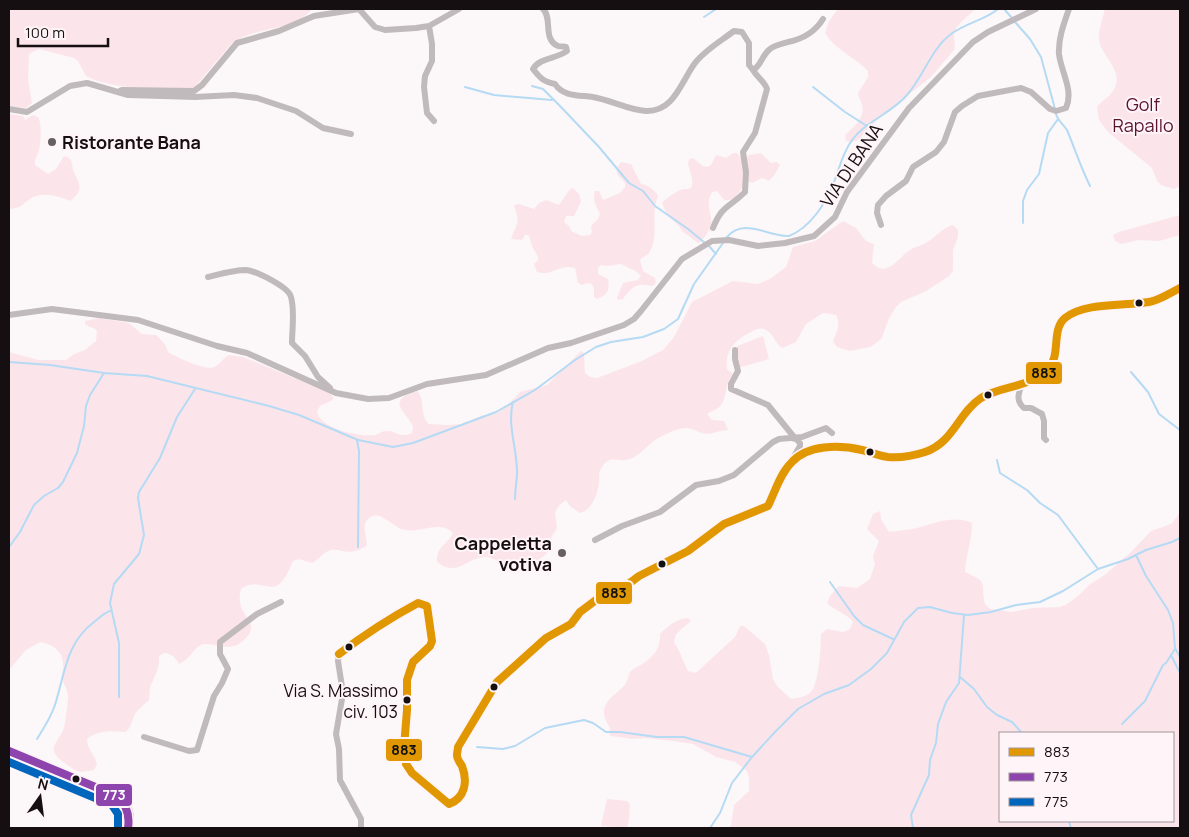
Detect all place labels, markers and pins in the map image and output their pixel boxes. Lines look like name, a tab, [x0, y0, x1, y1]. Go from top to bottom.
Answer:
place label: Ristorante Bana	[62, 130, 201, 154]
marker: Ristorante Bana	[46, 136, 58, 148]
unlabelled marker	[1134, 298, 1144, 308]
unlabelled marker	[983, 390, 993, 400]
unlabelled marker	[865, 447, 875, 457]
place label: Cappeletta votiva	[455, 531, 552, 576]
marker: Cappeletta votiva	[556, 547, 568, 559]
unlabelled marker	[657, 559, 667, 569]
unlabelled marker	[344, 642, 354, 652]
place label: Via S. Massimo civ. 103	[284, 679, 398, 723]
unlabelled marker	[489, 682, 499, 692]
marker: Via S. Massimo civ. 103	[402, 695, 412, 705]
unlabelled marker	[71, 774, 81, 784]

